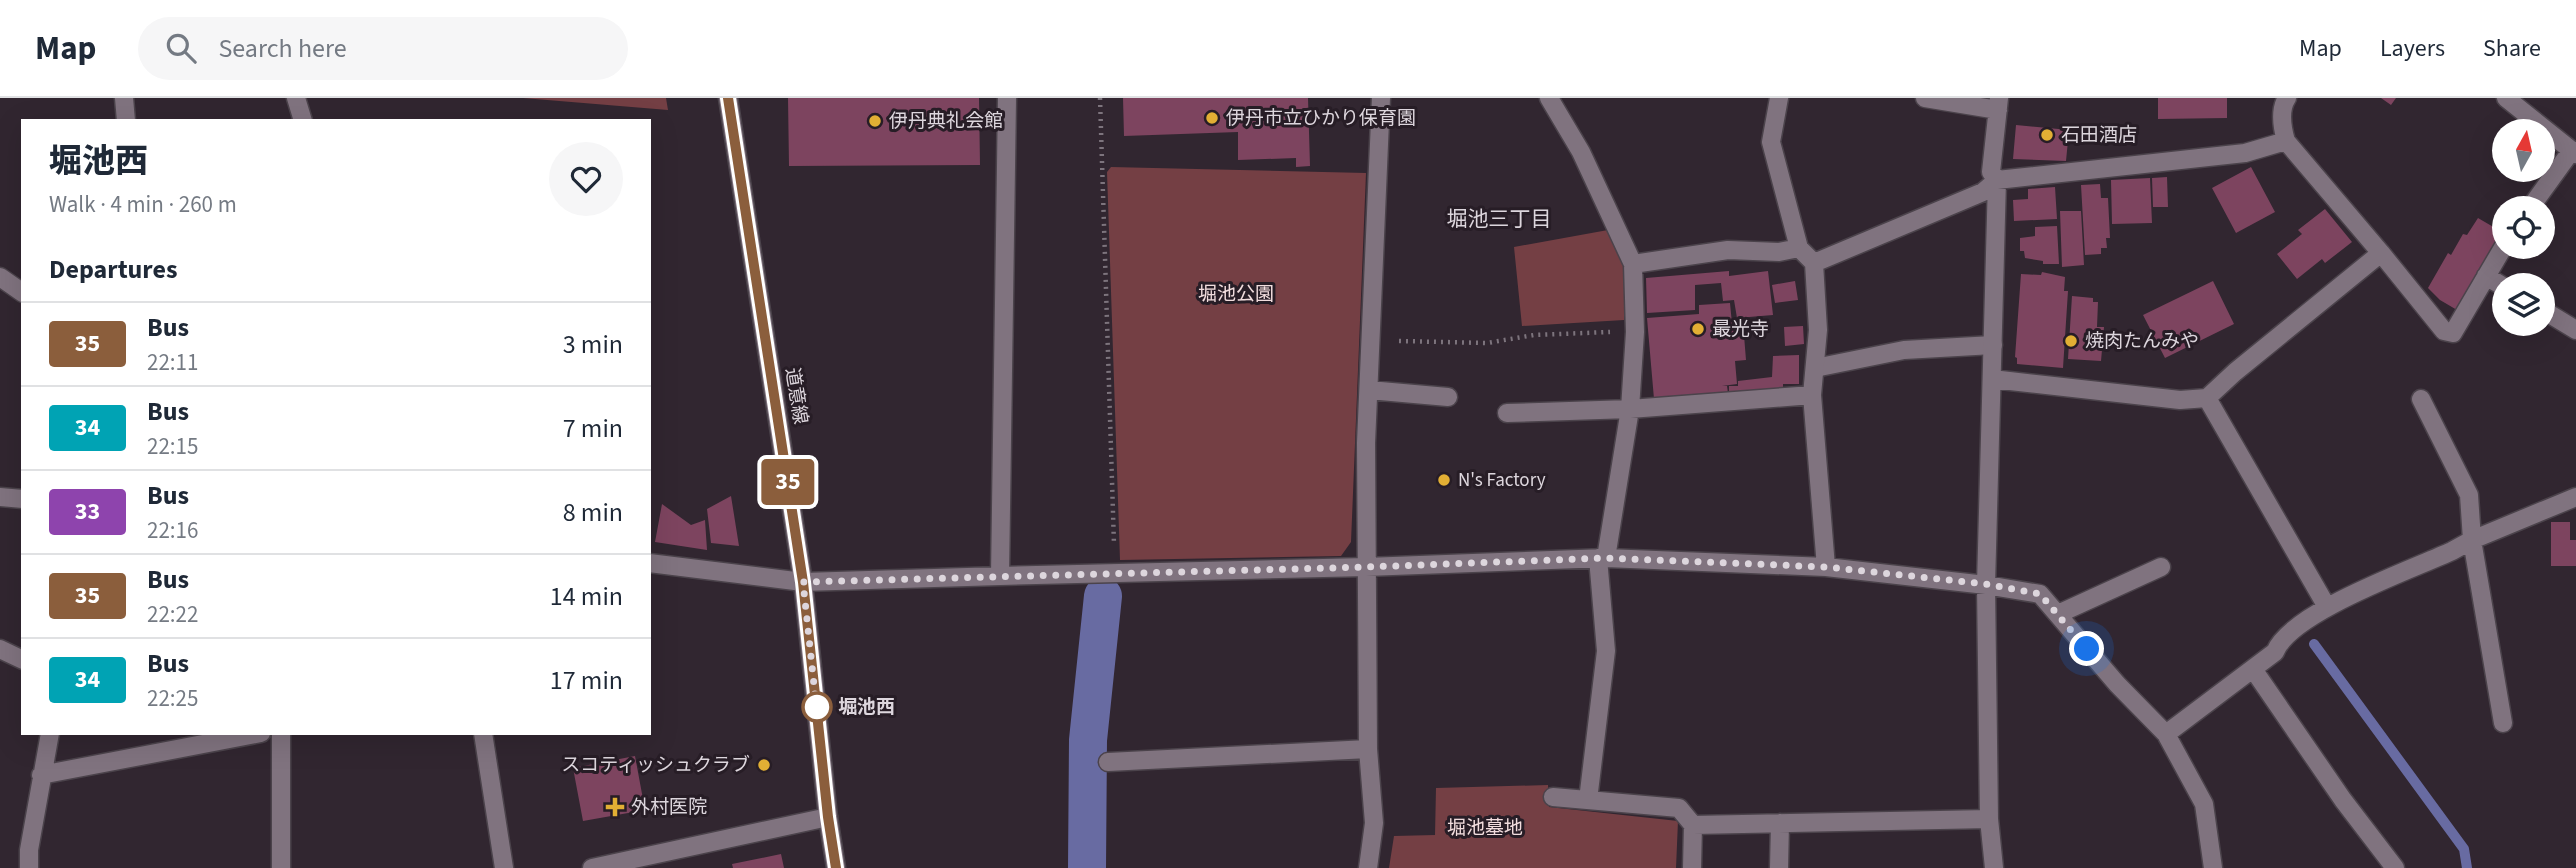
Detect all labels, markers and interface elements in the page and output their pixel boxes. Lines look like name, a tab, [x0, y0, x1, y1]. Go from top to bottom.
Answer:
search box	[138, 17, 628, 80]
text: Map	[35, 25, 96, 72]
icon: search	[162, 29, 200, 67]
text: Search here	[218, 30, 347, 67]
text: Map	[2299, 31, 2342, 66]
text: Layers	[2380, 31, 2445, 66]
text: Share	[2483, 31, 2541, 66]
place label: 伊丹市立ひかり保育園	[1226, 105, 1416, 132]
place label: 伊丹典礼会館	[889, 108, 1003, 135]
marker: 伊丹市立ひかり保育園	[1204, 110, 1220, 126]
marker: 伊丹典礼会館	[867, 113, 883, 129]
north arrow	[2492, 119, 2555, 182]
map controls	[2492, 119, 2555, 336]
place label: 石田酒店	[2061, 122, 2137, 149]
marker: 石田酒店	[2039, 127, 2055, 143]
text: 堀池西	[49, 138, 148, 185]
button: heart	[549, 142, 623, 216]
text: Walk · 4 min · 260 m	[49, 188, 237, 221]
button: locate	[2492, 196, 2555, 259]
district label: 堀池三丁目	[1447, 204, 1552, 234]
text: Departures	[49, 251, 177, 288]
button: layers	[2492, 273, 2555, 336]
park label: 堀池公園	[1198, 281, 1274, 308]
text: Bus	[147, 309, 189, 346]
place label: 最光寺	[1712, 316, 1769, 343]
marker: 最光寺	[1690, 321, 1706, 337]
text: 35	[75, 326, 100, 361]
text: 3 min	[563, 326, 623, 363]
place label: 焼肉たんみや	[2085, 328, 2199, 355]
marker: 焼肉たんみや	[2063, 333, 2079, 349]
text: 22:11	[147, 346, 198, 379]
street label: 道意線	[778, 366, 814, 426]
text: Bus	[147, 393, 189, 430]
text: 34	[75, 410, 100, 445]
text: 7 min	[563, 410, 623, 447]
text: 22:15	[147, 430, 198, 463]
line badge: 35	[756, 459, 820, 505]
text: 35	[775, 464, 801, 499]
place label: N's Factory	[1458, 467, 1546, 494]
marker: N's Factory	[1436, 472, 1452, 488]
text: Bus	[147, 477, 189, 514]
text: 33	[75, 494, 100, 529]
text: 8 min	[563, 494, 623, 531]
text: 22:16	[147, 514, 198, 547]
text: Bus	[147, 561, 189, 598]
text: 35	[75, 578, 100, 613]
text: 14 min	[550, 578, 623, 615]
text: 22:22	[147, 598, 198, 631]
your location	[2069, 631, 2104, 666]
text: Bus	[147, 645, 189, 682]
text: 34	[75, 662, 100, 697]
text: 17 min	[550, 662, 623, 699]
text: 22:25	[147, 682, 198, 715]
marker: 堀池西	[802, 692, 832, 722]
place label: 堀池西	[838, 694, 895, 721]
place label: スコティッシュクラブ	[561, 752, 750, 779]
marker: スコティッシュクラブ	[756, 757, 772, 773]
place label: 外村医院	[631, 794, 707, 821]
marker: 外村医院	[605, 797, 625, 817]
park label: 堀池墓地	[1447, 815, 1523, 842]

